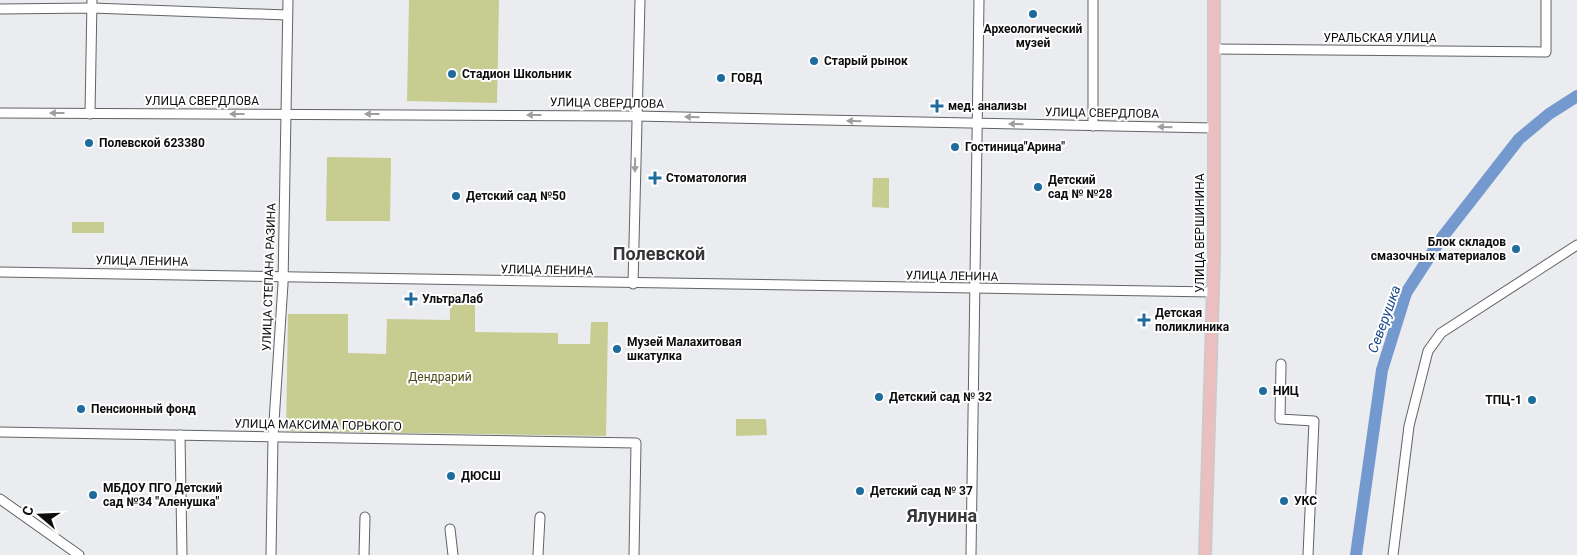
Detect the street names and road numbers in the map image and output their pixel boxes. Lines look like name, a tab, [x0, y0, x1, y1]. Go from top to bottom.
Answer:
street label: УРАЛЬСКАЯ УЛИЦА	[1323, 31, 1437, 45]
street label: УЛИЦА СВЕРДЛОВА	[145, 94, 259, 108]
street label: УЛИЦА СВЕРДЛОВА	[550, 95, 664, 111]
street label: УЛИЦА СВЕРДЛОВА	[1045, 105, 1159, 121]
street label: УЛИЦА ВЕРШИНИНА	[1193, 173, 1207, 293]
street label: УЛИЦА СТЕПАНА РАЗИНА	[259, 203, 279, 351]
street label: УЛИЦА ЛЕНИНА	[95, 253, 189, 269]
street label: УЛИЦА ЛЕНИНА	[500, 262, 594, 278]
street label: УЛИЦА ЛЕНИНА	[905, 268, 999, 284]
street label: УЛИЦА МАКСИМА ГОРЬКОГО	[234, 417, 402, 433]

